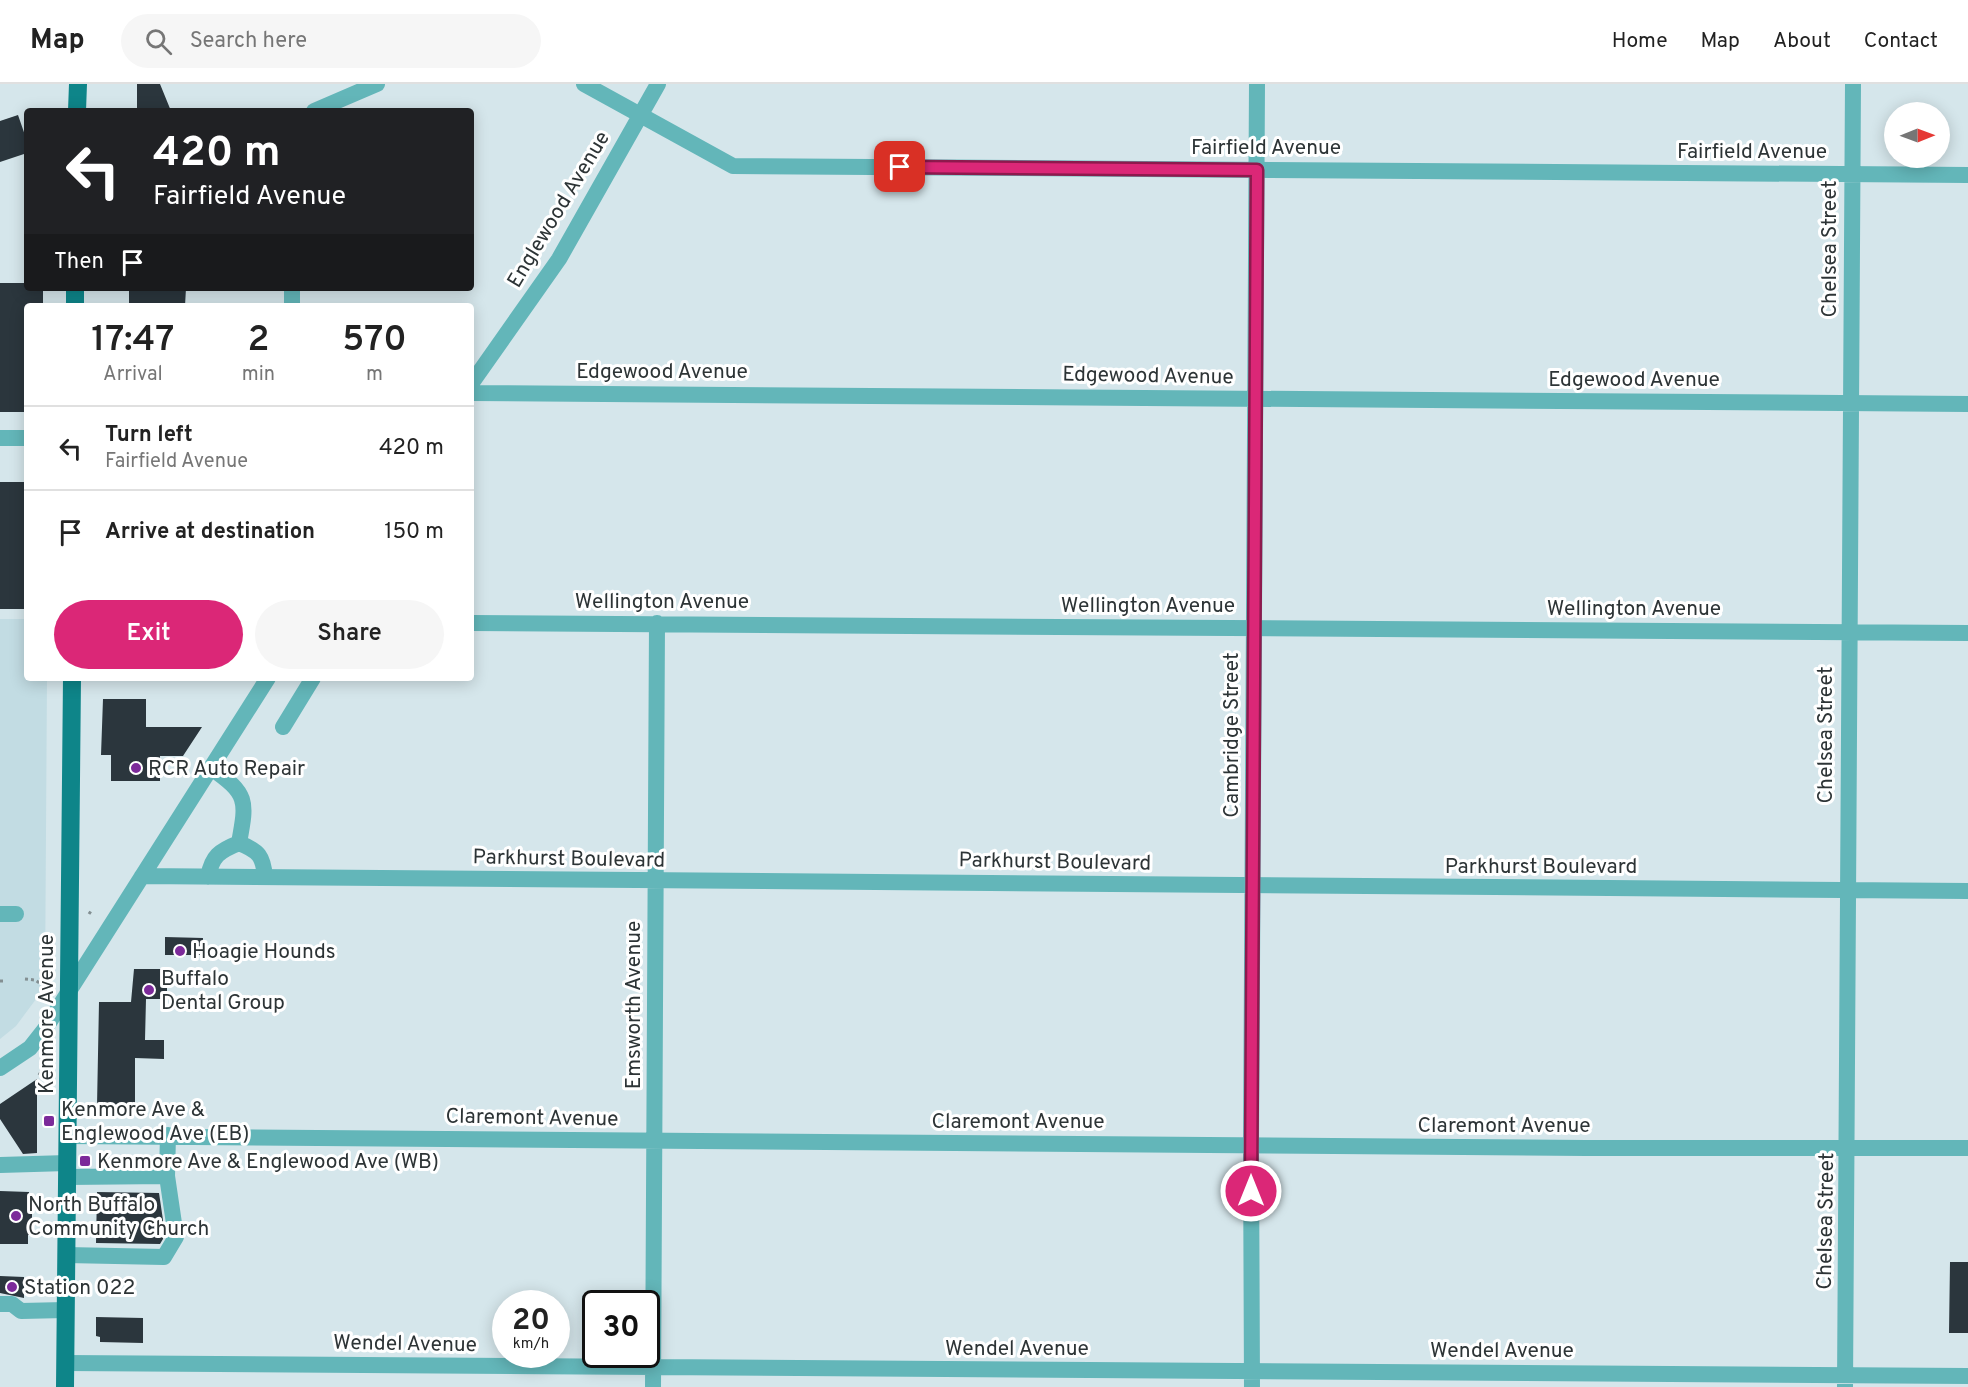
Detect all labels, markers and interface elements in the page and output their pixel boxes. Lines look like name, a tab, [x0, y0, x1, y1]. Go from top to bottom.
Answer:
search box	[121, 14, 541, 68]
text: Map	[30, 23, 85, 59]
icon: search	[142, 25, 175, 58]
text: Search here	[190, 28, 307, 55]
text: Home	[1612, 28, 1668, 55]
text: Map	[1701, 28, 1740, 55]
text: About	[1773, 28, 1831, 55]
text: Contact	[1864, 28, 1938, 55]
north arrow	[1884, 102, 1950, 168]
map controls	[1884, 102, 1950, 168]
street label: Englewood Avenue	[502, 127, 617, 293]
text: 420 m	[153, 128, 281, 181]
icon: left	[54, 132, 132, 210]
street label: Fairfield Avenue	[1191, 135, 1341, 162]
street label: Fairfield Avenue	[1677, 139, 1827, 166]
pin	[874, 141, 925, 192]
icon: arrive	[883, 150, 916, 183]
text: Fairfield Avenue	[153, 180, 346, 214]
street label: Chelsea Street	[1817, 180, 1844, 318]
icon: arrive	[116, 246, 149, 279]
text: Then	[54, 249, 104, 276]
text: 17:47	[91, 318, 174, 364]
text: 2	[247, 318, 269, 364]
text: 570	[342, 318, 407, 364]
street label: Edgewood Avenue	[576, 359, 748, 386]
text: Arrival	[103, 362, 163, 388]
text: min	[242, 362, 275, 388]
text: m	[366, 362, 383, 388]
street label: Edgewood Avenue	[1062, 362, 1234, 391]
street label: Edgewood Avenue	[1548, 367, 1720, 394]
text: Turn left	[105, 422, 193, 449]
icon: left	[54, 432, 87, 465]
text: 420 m	[379, 435, 444, 462]
text: Fairfield Avenue	[105, 449, 248, 475]
icon: arrive	[54, 516, 87, 549]
text: Arrive at destination	[105, 519, 315, 546]
text: 150 m	[384, 519, 444, 546]
street label: Wellington Avenue	[575, 589, 749, 616]
street label: Wellington Avenue	[1061, 593, 1235, 620]
street label: Wellington Avenue	[1547, 596, 1721, 623]
button: Exit	[54, 600, 243, 669]
button: Share	[255, 600, 444, 669]
street label: Cambridge Street	[1219, 652, 1246, 818]
street label: Chelsea Street	[1813, 666, 1840, 804]
place label: RCR Auto Repair	[148, 756, 305, 783]
marker: RCR Auto Repair	[129, 761, 143, 775]
street label: Parkhurst Boulevard	[472, 844, 665, 875]
street label: Parkhurst Boulevard	[958, 847, 1151, 878]
street label: Parkhurst Boulevard	[1445, 854, 1637, 881]
street label: Emsworth Avenue	[621, 921, 648, 1089]
street label: Kenmore Avenue	[34, 934, 61, 1094]
place label: Hoagie Hounds	[192, 939, 336, 966]
marker: Hoagie Hounds	[173, 944, 187, 958]
place label: Buffalo Dental Group	[161, 966, 285, 1017]
marker: Buffalo Dental Group	[142, 983, 156, 997]
place label: Kenmore Ave & Englewood Ave (EB)	[61, 1097, 249, 1148]
street label: Claremont Avenue	[445, 1103, 619, 1134]
street label: Claremont Avenue	[931, 1109, 1105, 1136]
street label: Claremont Avenue	[1417, 1113, 1591, 1140]
marker: Kenmore Ave & Englewood Ave (EB)	[42, 1114, 56, 1128]
place label: Kenmore Ave & Englewood Ave (WB)	[97, 1149, 439, 1176]
street label: Chelsea Street	[1812, 1152, 1841, 1290]
marker: Kenmore Ave & Englewood Ave (WB)	[78, 1154, 92, 1168]
position arrow	[1219, 1159, 1283, 1223]
place label: North Buffalo Community Church	[28, 1192, 209, 1243]
marker: North Buffalo Community Church	[9, 1209, 23, 1223]
place label: Station 022	[24, 1275, 135, 1302]
marker: Station 022	[5, 1280, 19, 1294]
speed limit sign: 30	[582, 1290, 660, 1368]
text: 20	[512, 1303, 550, 1340]
street label: Wendel Avenue	[333, 1330, 477, 1359]
text: km/h	[513, 1335, 549, 1354]
street label: Wendel Avenue	[945, 1336, 1089, 1363]
street label: Wendel Avenue	[1430, 1338, 1574, 1365]

